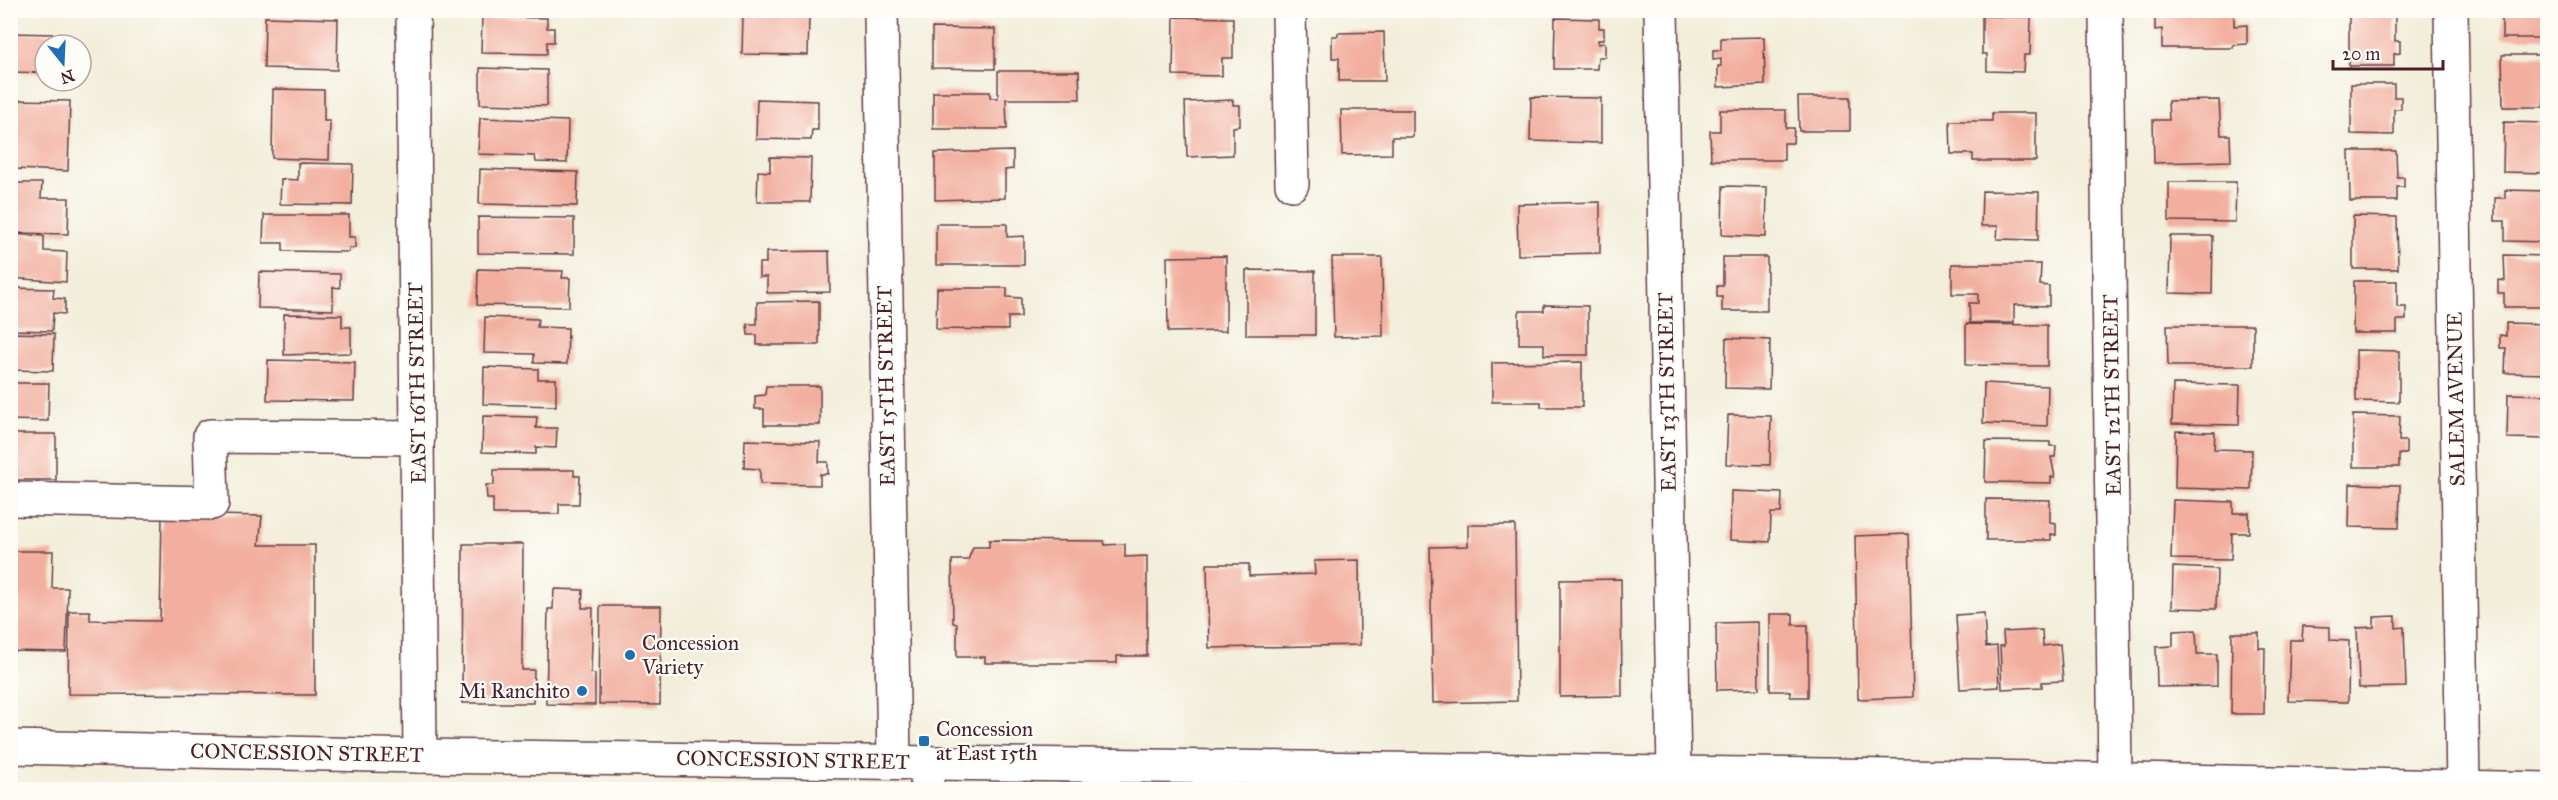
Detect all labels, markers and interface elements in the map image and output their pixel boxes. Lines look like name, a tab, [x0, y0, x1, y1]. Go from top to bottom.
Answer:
north arrow	[33, 33, 93, 93]
scale bar	[2333, 33, 2442, 71]
text: 20 m	[2342, 43, 2380, 65]
text: N	[58, 66, 77, 88]
street label: EAST 16TH STREET	[402, 282, 432, 484]
street label: EAST 15TH STREET	[871, 285, 901, 487]
street label: EAST 13TH STREET	[1652, 292, 1682, 492]
street label: EAST 12TH STREET	[2097, 294, 2127, 496]
street label: SALEM AVENUE	[2441, 311, 2471, 487]
place label: Concession Variety	[641, 630, 739, 680]
marker: Concession Variety	[623, 648, 637, 662]
place label: Mi Ranchito	[459, 678, 570, 704]
marker: Mi Ranchito	[575, 684, 589, 698]
place label: Concession at East 15th	[936, 716, 1038, 766]
marker: Concession at East 15th	[917, 734, 931, 748]
street label: CONCESSION STREET	[190, 738, 424, 768]
street label: CONCESSION STREET	[676, 745, 910, 775]

